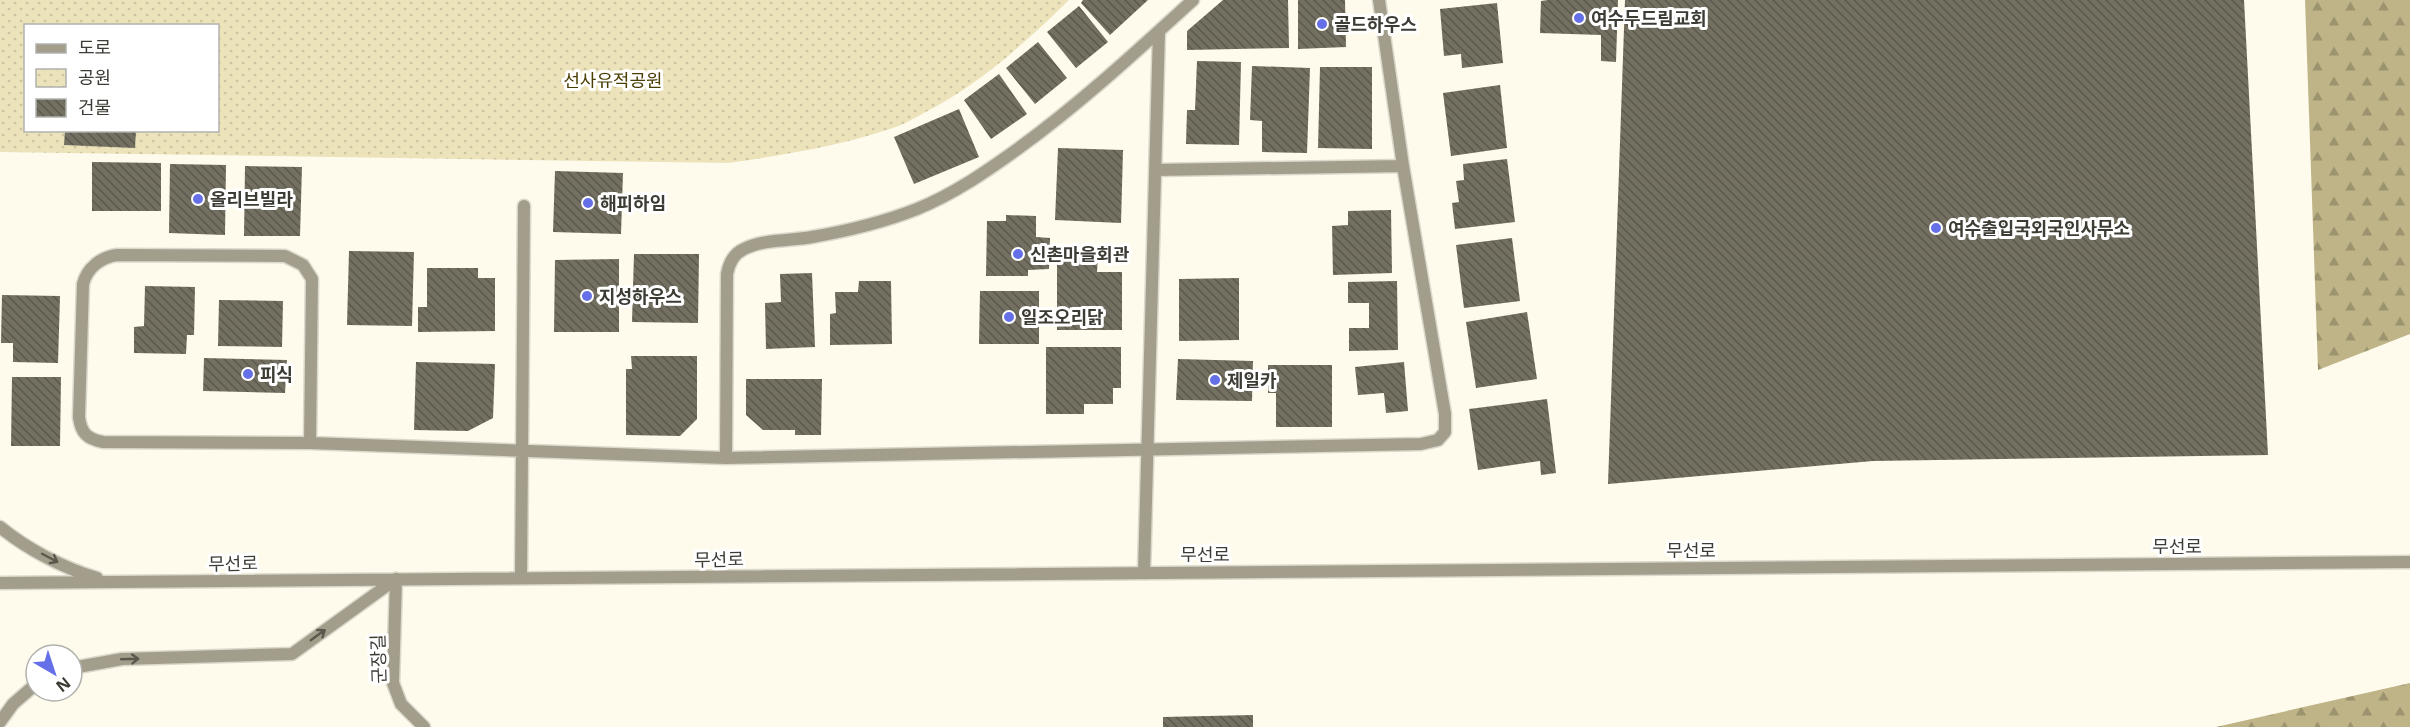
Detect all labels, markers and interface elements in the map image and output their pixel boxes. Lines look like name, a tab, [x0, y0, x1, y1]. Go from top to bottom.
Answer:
place label: 여수두드림교회	[1591, 6, 1707, 30]
marker: 여수두드림교회	[1572, 11, 1586, 25]
place label: 골드하우스	[1334, 12, 1417, 36]
marker: 골드하우스	[1315, 17, 1329, 31]
legend	[24, 24, 219, 132]
text: 도로	[78, 35, 111, 59]
text: 공원	[78, 65, 111, 89]
park label: 선사유적공원	[563, 68, 663, 92]
text: 건물	[78, 95, 111, 119]
place label: 올리브빌라	[210, 187, 293, 211]
place label: 해피하임	[600, 191, 666, 215]
marker: 올리브빌라	[191, 192, 205, 206]
marker: 해피하임	[581, 196, 595, 210]
place label: 여수출입국외국인사무소	[1948, 216, 2130, 240]
marker: 여수출입국외국인사무소	[1929, 221, 1943, 235]
place label: 신촌마을회관	[1030, 242, 1130, 266]
marker: 신촌마을회관	[1011, 247, 1025, 261]
place label: 지성하우스	[599, 284, 682, 308]
marker: 지성하우스	[580, 289, 594, 303]
place label: 일조오리닭	[1021, 305, 1104, 329]
marker: 일조오리닭	[1002, 310, 1016, 324]
place label: 피식	[260, 362, 293, 386]
marker: 피식	[241, 367, 255, 381]
place label: 제일카	[1227, 368, 1277, 392]
marker: 제일카	[1208, 373, 1222, 387]
street label: 무선로	[2152, 534, 2202, 558]
street label: 무선로	[1666, 538, 1716, 562]
street label: 무선로	[1180, 542, 1230, 566]
street label: 무선로	[694, 547, 744, 571]
street label: 무선로	[208, 551, 258, 575]
one-way arrow	[41, 552, 58, 564]
one-way arrow	[310, 629, 326, 641]
street label: 군장길	[365, 634, 391, 684]
north arrow	[24, 643, 84, 703]
one-way arrow	[119, 653, 139, 664]
text: N	[51, 672, 75, 697]

